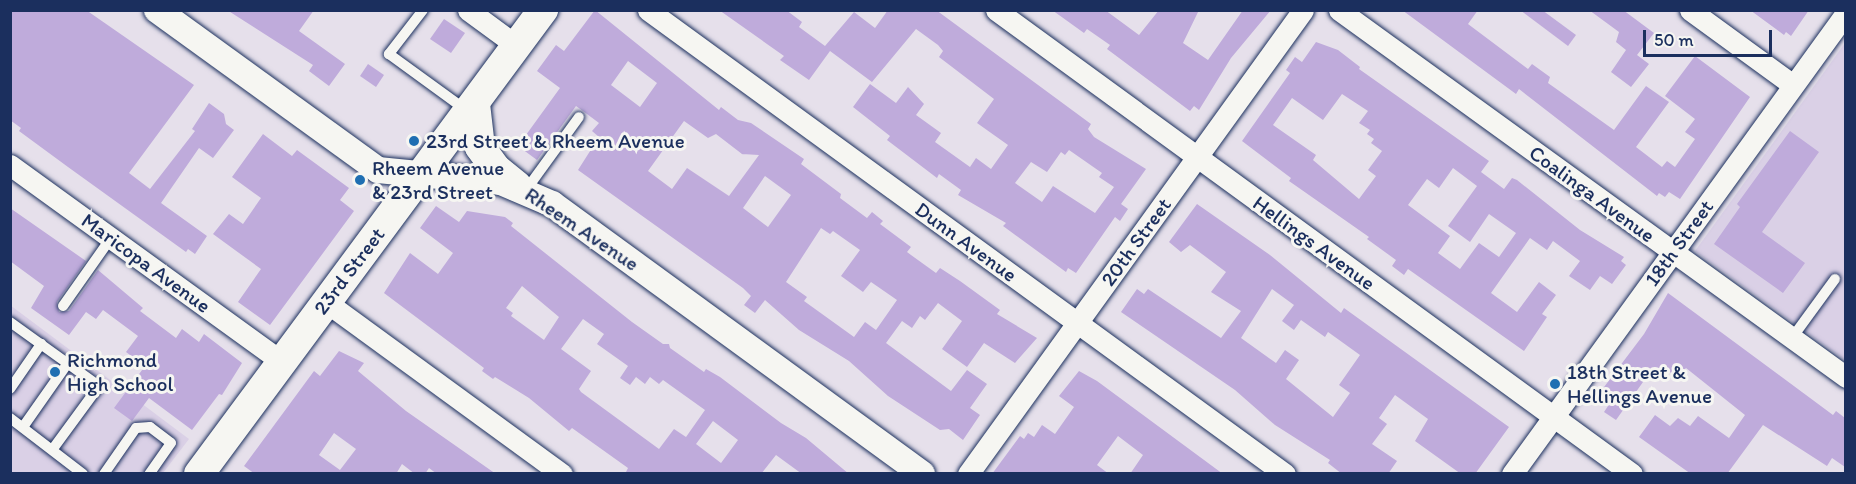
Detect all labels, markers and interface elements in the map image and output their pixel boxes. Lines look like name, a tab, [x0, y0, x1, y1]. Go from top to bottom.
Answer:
scale bar	[1646, 18, 1775, 56]
text: 50 m	[1654, 29, 1694, 51]
place label: 23rd Street & Rheem Avenue	[426, 128, 683, 154]
marker: 23rd Street & Rheem Avenue	[407, 134, 421, 148]
street label: Coalinga Avenue	[1524, 140, 1660, 248]
place label: Rheem Avenue & 23rd Street	[372, 155, 503, 205]
marker: Rheem Avenue & 23rd Street	[353, 173, 367, 187]
street label: Rheem Avenue	[521, 182, 643, 276]
street label: Hellings Avenue	[1248, 190, 1380, 296]
street label: 20th Street	[1096, 193, 1176, 291]
street label: 18th Street	[1639, 195, 1719, 291]
street label: Dunn Avenue	[910, 197, 1022, 287]
street label: Maricopa Avenue	[76, 208, 216, 318]
street label: 23rd Street	[308, 223, 390, 319]
place label: Richmond High School	[67, 347, 173, 397]
place label: 18th Street & Hellings Avenue	[1567, 359, 1711, 409]
marker: Richmond High School	[48, 365, 62, 379]
marker: 18th Street & Hellings Avenue	[1548, 377, 1562, 391]

